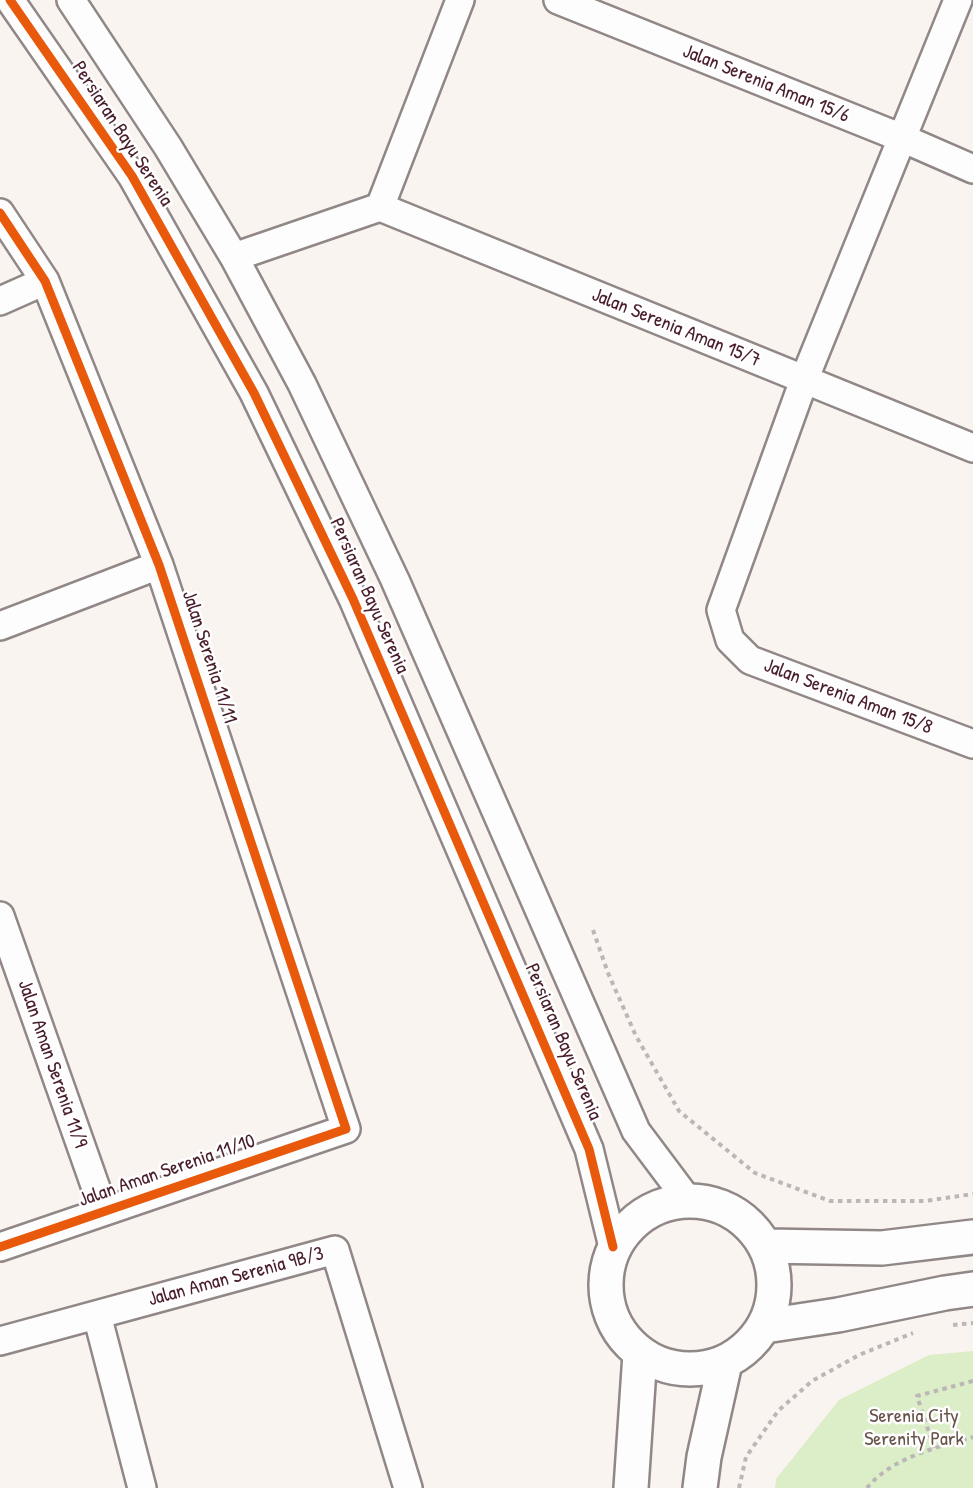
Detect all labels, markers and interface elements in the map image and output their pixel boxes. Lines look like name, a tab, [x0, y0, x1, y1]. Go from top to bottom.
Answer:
street label: Jalan Serenia Aman 15/6	[679, 40, 853, 128]
street label: Persiaran Bayu Serenia	[66, 57, 178, 211]
street label: Jalan Serenia Aman 15/7	[588, 283, 764, 373]
street label: Persiaran Bayu Serenia	[324, 515, 414, 677]
street label: Jalan Serenia 11/11	[176, 588, 242, 726]
street label: Jalan Serenia Aman 15/8	[760, 654, 936, 740]
street label: Persiaran Bayu Serenia	[519, 960, 607, 1124]
street label: Jalan Aman Serenia 11/9	[12, 977, 92, 1151]
street label: Jalan Aman Serenia 11/10	[76, 1130, 258, 1212]
street label: Jalan Aman Serenia 9B/3	[146, 1242, 326, 1312]
park label: Serenia City Serenity Park	[864, 1405, 964, 1452]

